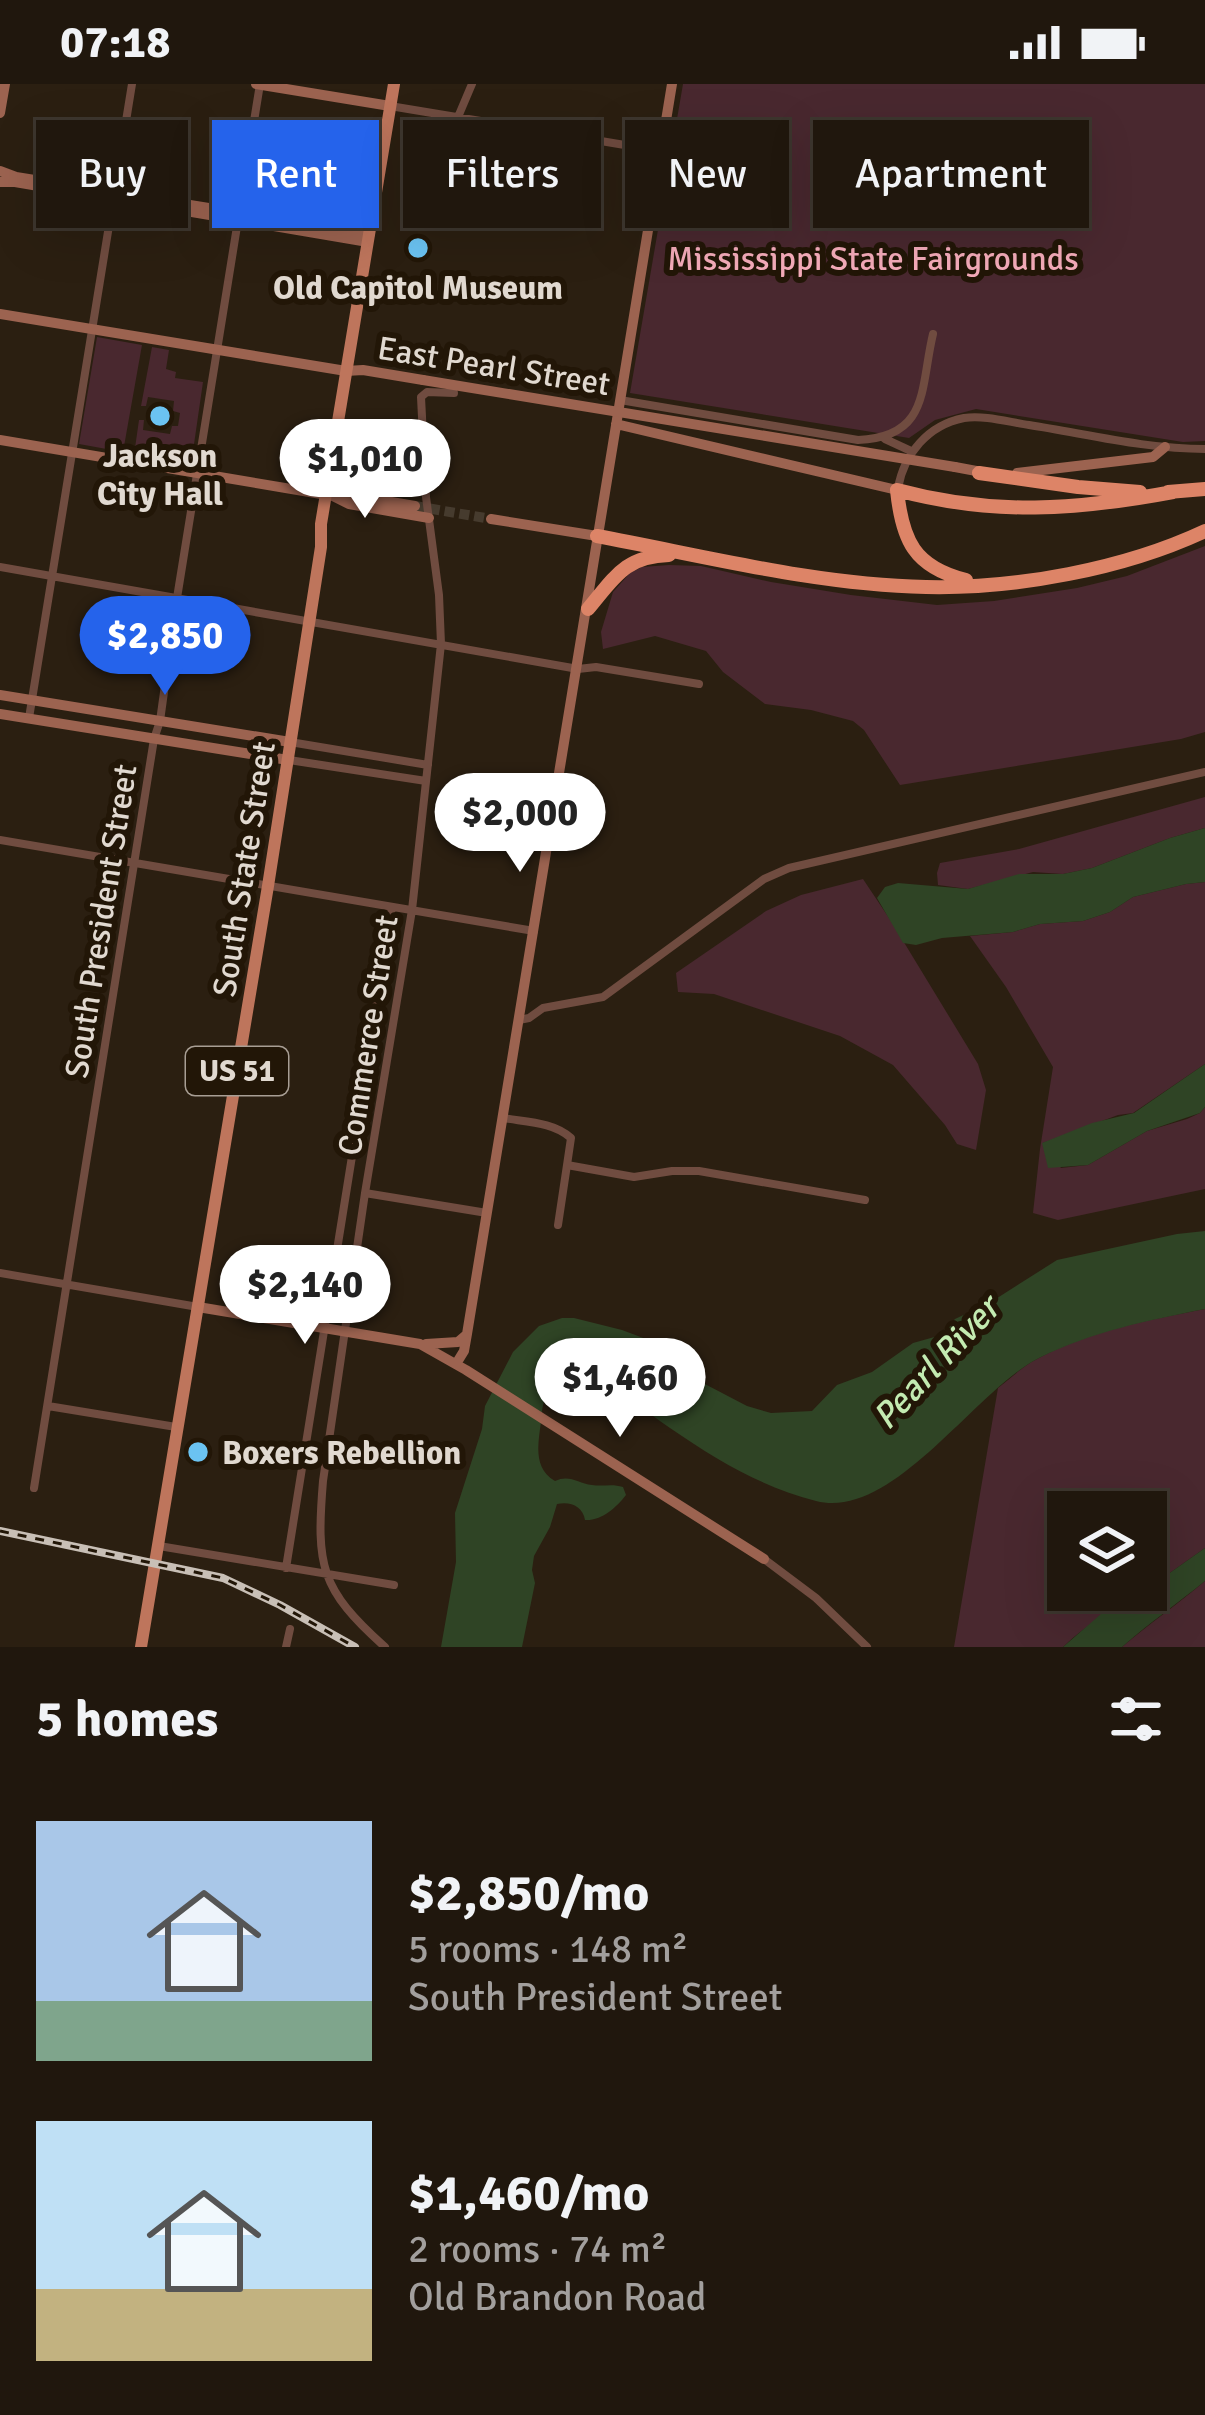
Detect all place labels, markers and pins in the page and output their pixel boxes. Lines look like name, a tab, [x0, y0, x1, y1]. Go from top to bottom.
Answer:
marker: Old Capitol Museum	[405, 235, 431, 261]
place label: Old Capitol Museum	[273, 268, 563, 309]
marker: Jackson City Hall	[147, 403, 173, 429]
pin: $1,010	[267, 419, 463, 521]
place label: Jackson City Hall	[97, 436, 223, 515]
pin: $2,850	[67, 596, 263, 698]
pin: $2,000	[422, 773, 618, 875]
pin: $2,140	[207, 1245, 403, 1347]
pin: $1,460	[522, 1338, 718, 1440]
place label: Boxers Rebellion	[222, 1433, 461, 1474]
marker: Boxers Rebellion	[185, 1439, 211, 1465]

